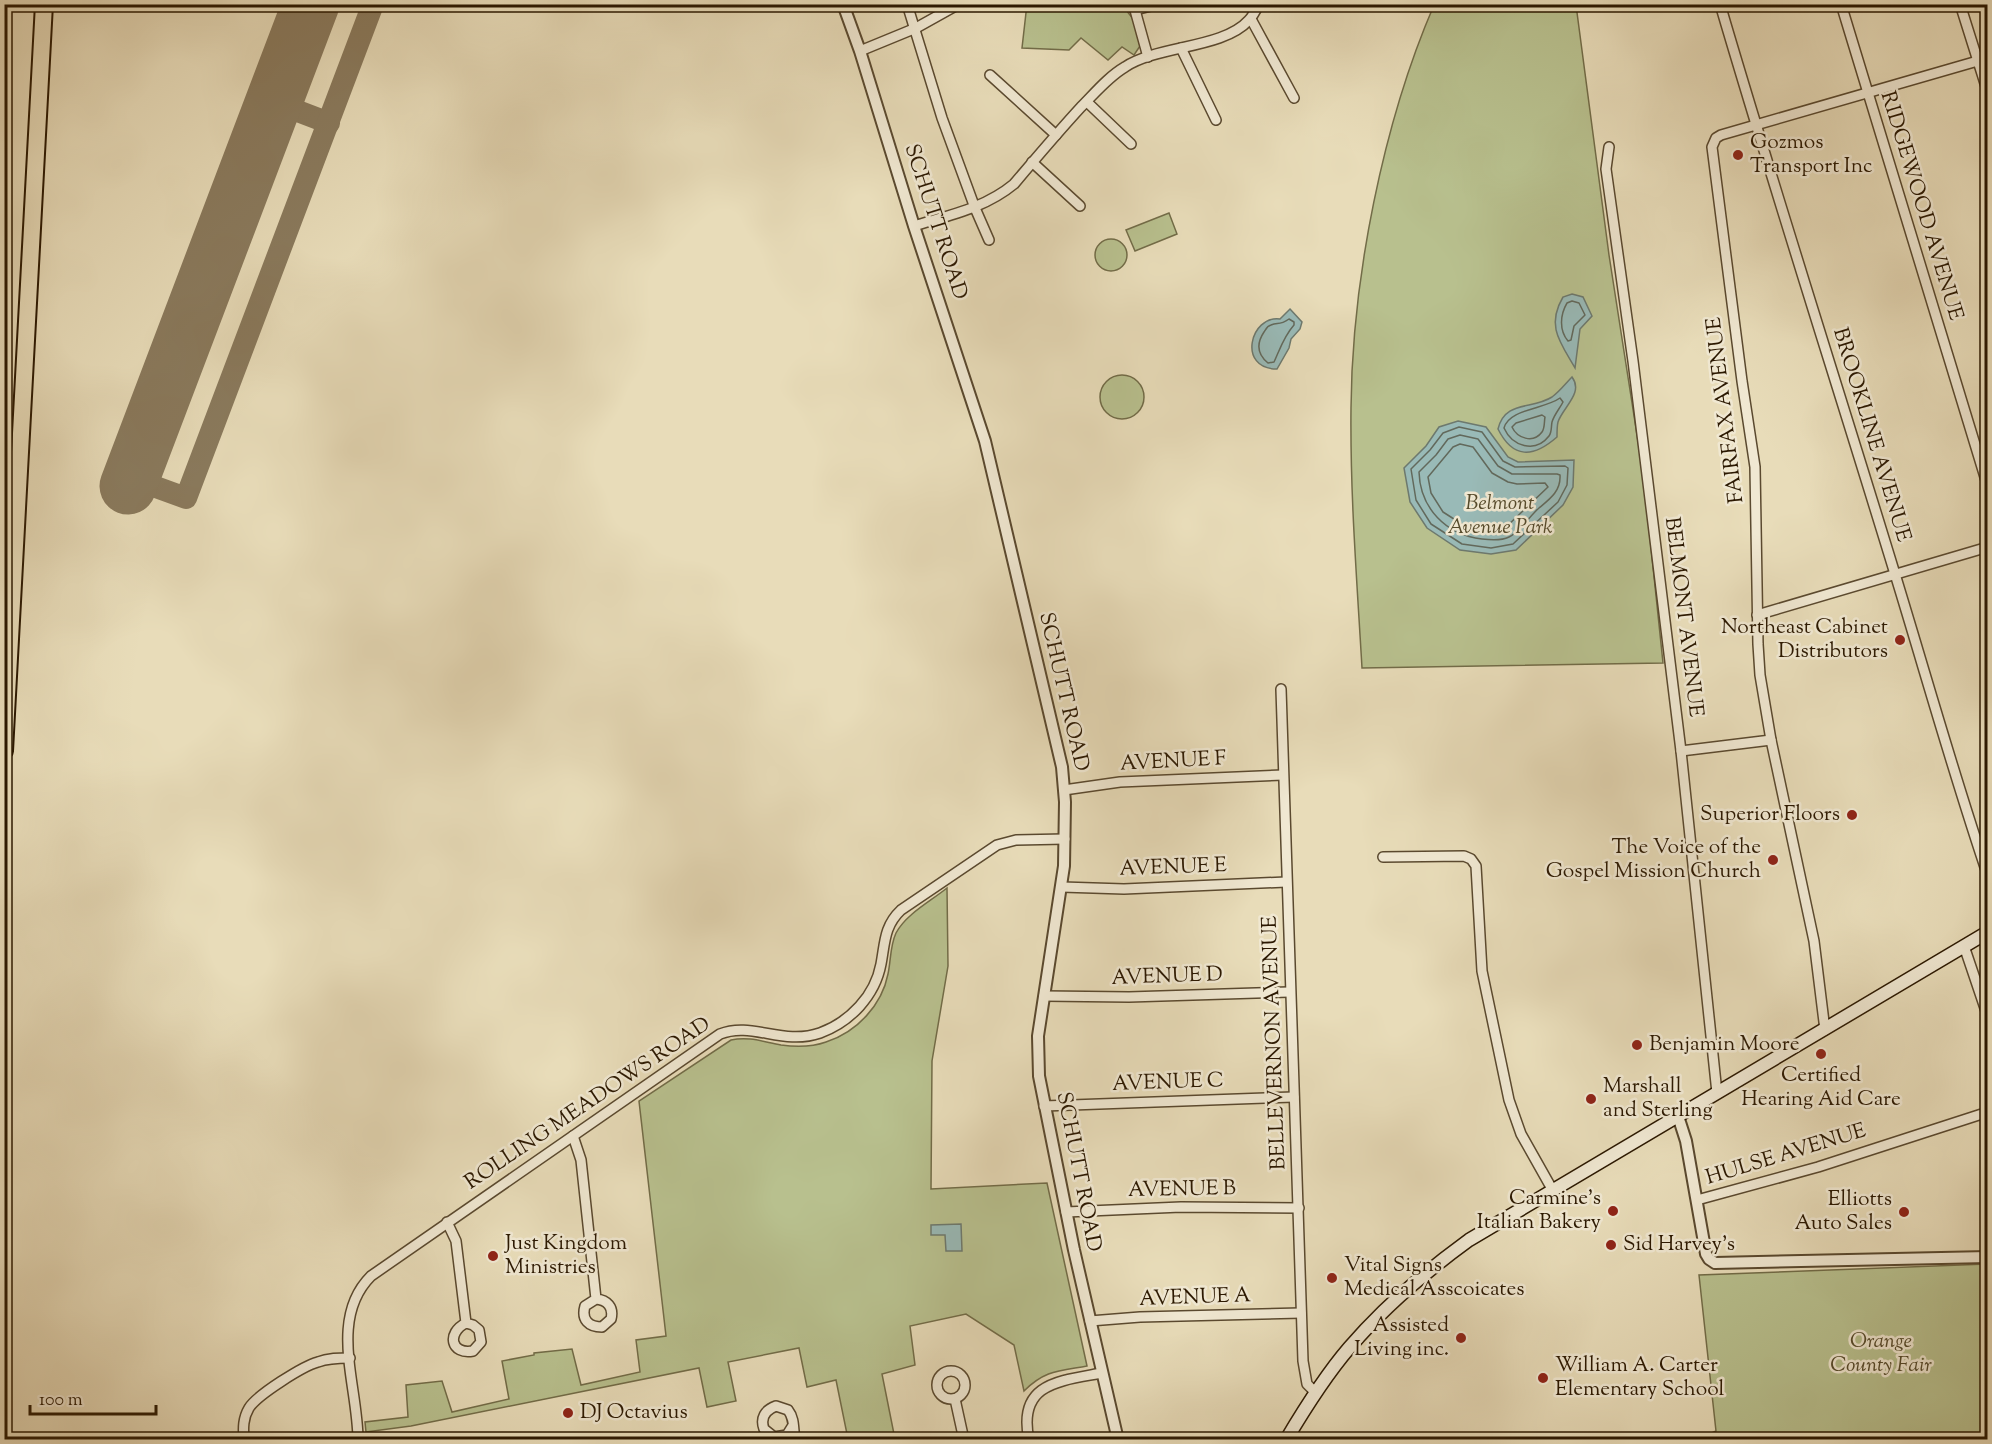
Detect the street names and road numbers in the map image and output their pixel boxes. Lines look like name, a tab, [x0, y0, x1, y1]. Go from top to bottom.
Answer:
street label: RIDGEWOOD AVENUE	[1872, 88, 1970, 325]
street label: SCHUTT ROAD	[896, 140, 974, 304]
street label: FAIRFAX AVENUE	[1700, 315, 1752, 505]
street label: BROOKLINE AVENUE	[1824, 324, 1918, 546]
street label: BELMONT AVENUE	[1656, 515, 1710, 719]
street label: SCHUTT ROAD	[1030, 610, 1096, 774]
street label: AVENUE F	[1119, 744, 1227, 780]
street label: AVENUE E	[1119, 851, 1228, 885]
street label: BELLEVERNON AVENUE	[1256, 915, 1294, 1171]
street label: AVENUE D	[1111, 960, 1223, 994]
street label: ROLLING MEADOWS ROAD	[459, 1010, 717, 1198]
street label: AVENUE C	[1112, 1066, 1224, 1100]
street label: SCHUTT ROAD	[1048, 1090, 1108, 1254]
street label: HULSE AVENUE	[1702, 1116, 1870, 1194]
street label: AVENUE B	[1128, 1174, 1236, 1206]
street label: AVENUE A	[1139, 1281, 1251, 1315]

